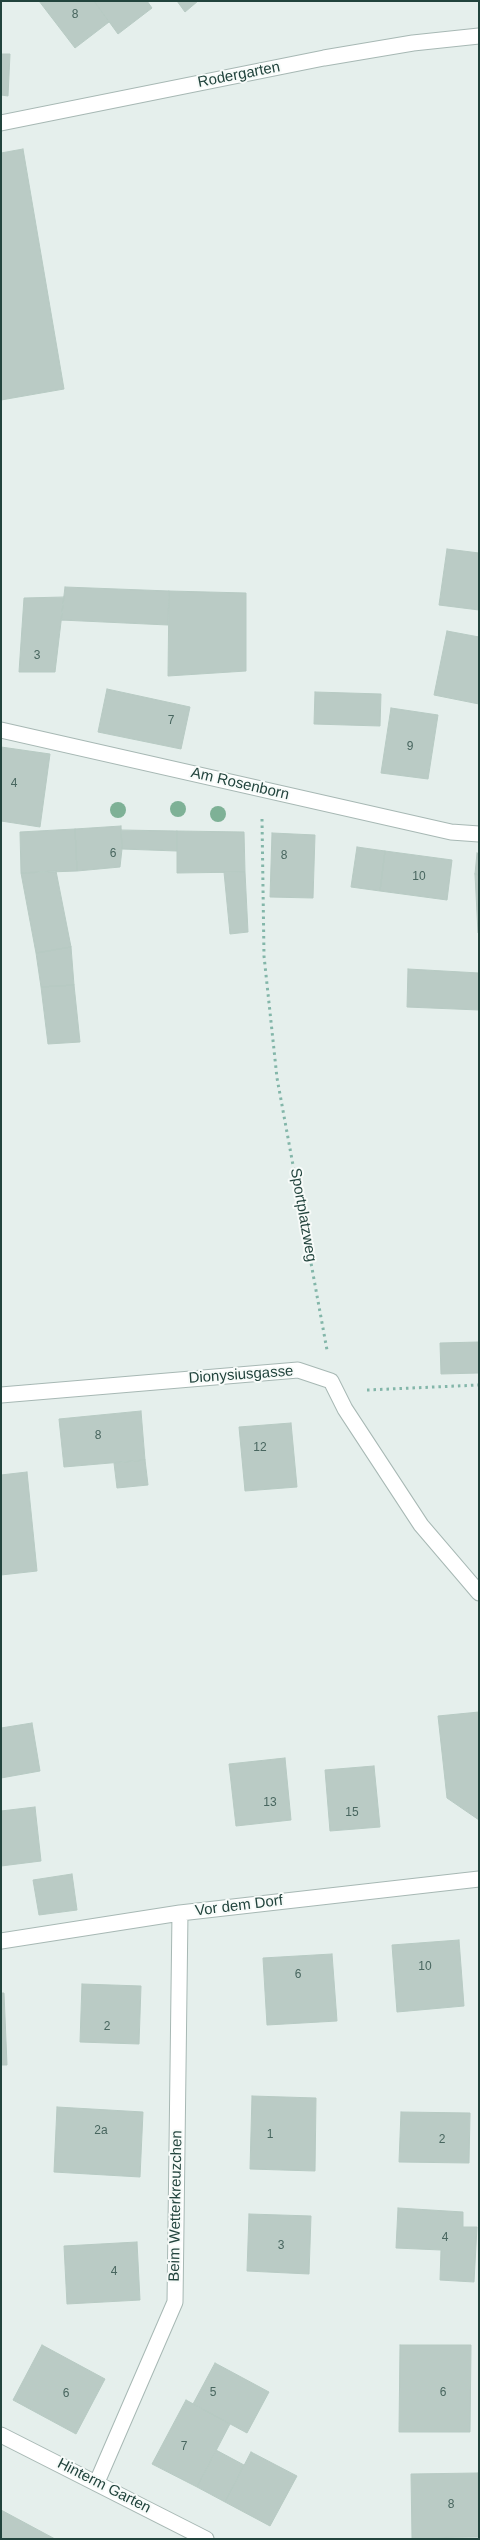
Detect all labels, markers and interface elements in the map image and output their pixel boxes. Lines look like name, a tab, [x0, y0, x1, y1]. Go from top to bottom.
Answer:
house number: 8	[72, 8, 78, 22]
street label: Rodergarten	[196, 58, 282, 92]
house number: 3	[34, 649, 40, 663]
house number: 7	[168, 714, 174, 728]
house number: 9	[407, 740, 413, 754]
street label: Am Rosenborn	[189, 764, 291, 804]
house number: 4	[11, 777, 17, 791]
house number: 6	[110, 847, 116, 861]
house number: 8	[281, 849, 287, 863]
house number: 10	[412, 870, 426, 884]
street label: Sportplatzweg	[286, 1167, 320, 1263]
street label: Dionysiusgasse	[188, 1362, 294, 1388]
house number: 8	[95, 1429, 101, 1443]
house number: 12	[253, 1441, 267, 1455]
house number: 13	[263, 1796, 277, 1810]
house number: 15	[345, 1806, 359, 1820]
street label: Vor dem Dorf	[194, 1892, 284, 1920]
house number: 10	[418, 1960, 432, 1974]
house number: 6	[295, 1968, 301, 1982]
house number: 2	[104, 2020, 110, 2034]
house number: 2a	[94, 2124, 108, 2138]
house number: 1	[267, 2128, 273, 2142]
street label: Beim Wetterkreuzchen	[166, 2130, 186, 2282]
house number: 2	[439, 2133, 445, 2147]
house number: 4	[442, 2231, 448, 2245]
house number: 3	[278, 2239, 284, 2253]
house number: 4	[111, 2265, 117, 2279]
house number: 5	[210, 2386, 216, 2400]
house number: 6	[440, 2386, 446, 2400]
house number: 6	[63, 2387, 69, 2401]
house number: 7	[181, 2440, 187, 2454]
street label: Hinterm Garten	[54, 2455, 154, 2517]
house number: 8	[448, 2498, 454, 2512]

